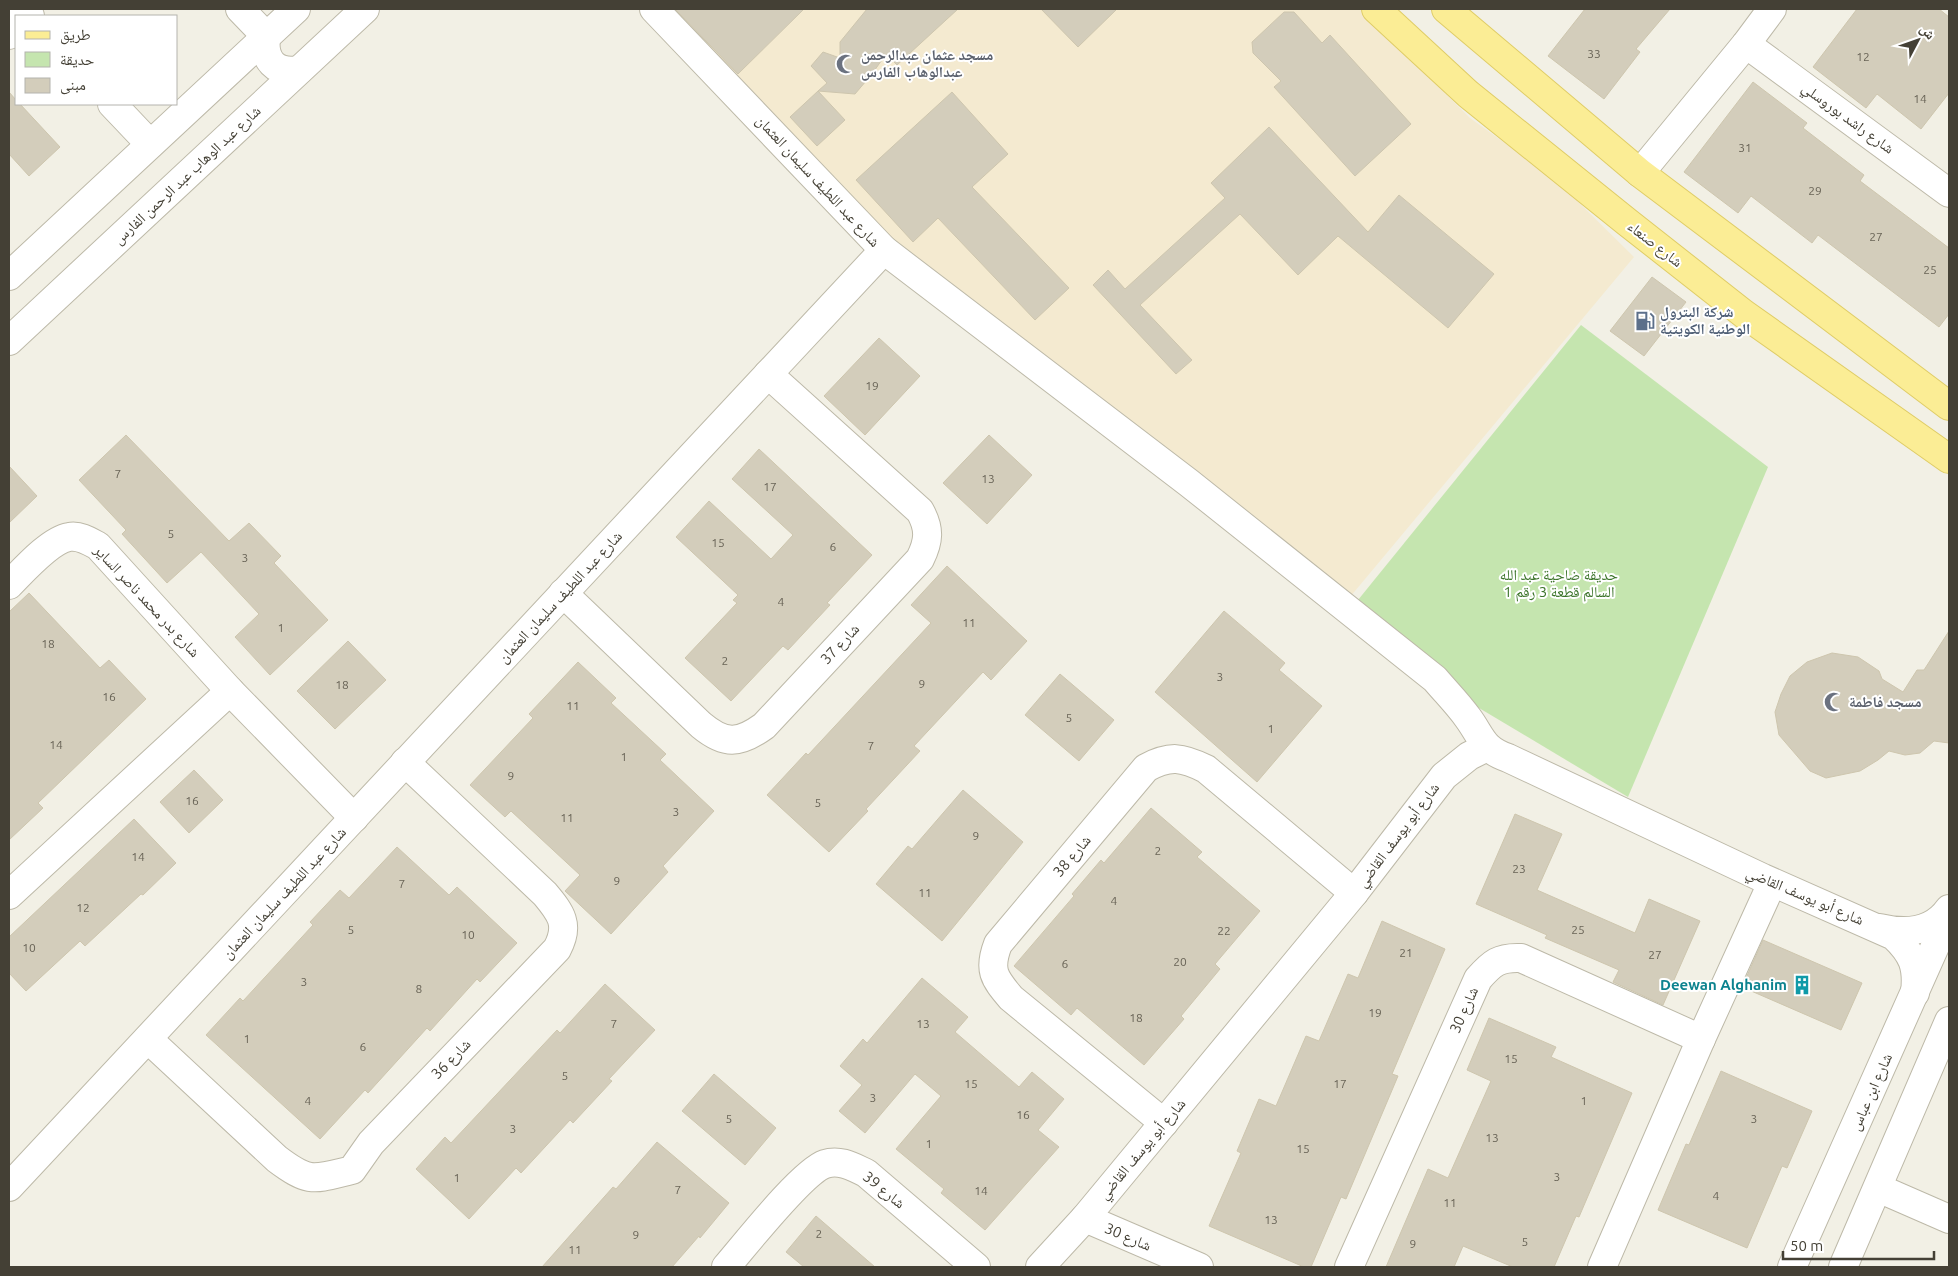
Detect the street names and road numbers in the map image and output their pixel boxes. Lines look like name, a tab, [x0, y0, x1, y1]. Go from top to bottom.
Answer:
street label: شارع راشد بوروسلي	[1797, 79, 1898, 160]
street label: شارع عبد الوهاب عبد الرحمن الفارس	[109, 102, 265, 249]
street label: شارع عبد اللطيف سليمان العثمان	[751, 111, 884, 251]
street label: شارع صنعاء	[1623, 217, 1686, 272]
street label: شارع عبد اللطيف سليمان العثمان	[494, 527, 627, 667]
street label: شارع بدر محمد ناصر الساير	[89, 540, 204, 662]
street label: شارع 37	[817, 620, 864, 669]
street label: شارع أبو يوسف القاضي	[1353, 779, 1446, 893]
street label: شارع عبد اللطيف سليمان العثمان	[218, 823, 351, 963]
street label: شارع 38	[1049, 831, 1095, 881]
street label: شارع أبو يوسف القاضي	[1742, 863, 1867, 932]
street label: شارع 30	[1446, 984, 1483, 1036]
street label: شارع 36	[428, 1035, 475, 1084]
street label: شارع ابن عباس	[1846, 1050, 1897, 1134]
street label: شارع أبو يوسف القاضي	[1095, 1095, 1192, 1205]
street label: شارع 39	[859, 1168, 909, 1213]
street label: شارع 30	[1102, 1219, 1154, 1256]

